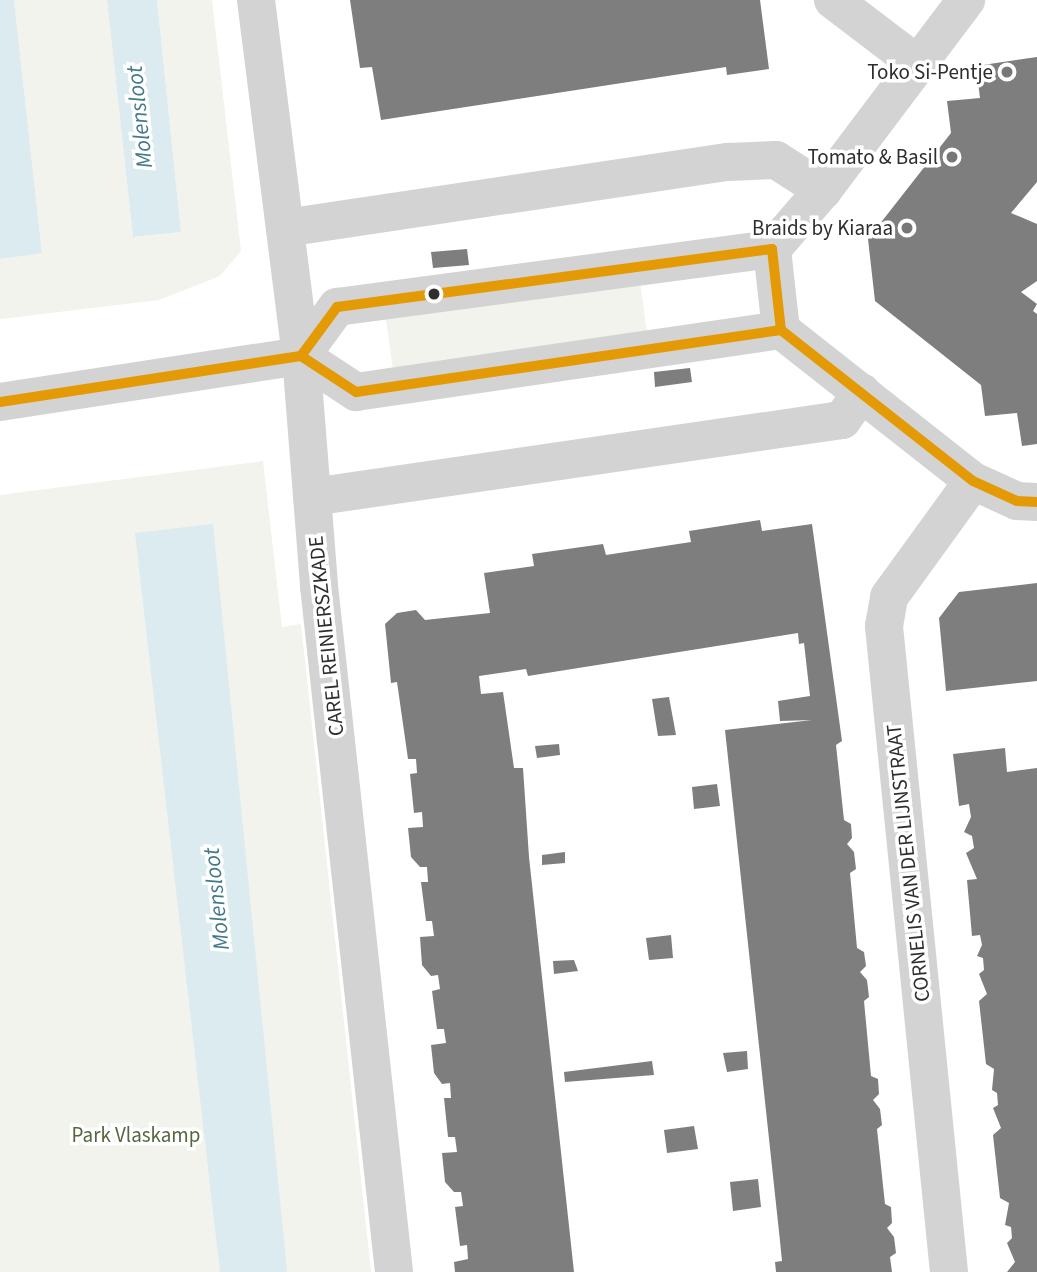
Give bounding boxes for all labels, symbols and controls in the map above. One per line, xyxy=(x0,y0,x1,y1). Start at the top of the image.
place label: Toko Si-Pentje xyxy=(867,59,993,85)
water label: Molensloot xyxy=(121,64,159,170)
marker: Toko Si-Pentje xyxy=(999,64,1015,80)
place label: Tomato & Basil xyxy=(807,144,938,170)
marker: Tomato & Basil xyxy=(944,149,960,165)
place label: Braids by Kiaraa xyxy=(752,215,893,241)
marker: Braids by Kiaraa xyxy=(899,220,915,236)
unlabelled marker xyxy=(427,287,441,301)
street label: CAREL REINIERSZKADE xyxy=(303,535,349,737)
street label: CORNELIS VAN DER LIJNSTRAAT xyxy=(881,723,935,1003)
water label: Molensloot xyxy=(198,846,236,952)
park label: Park Vlaskamp xyxy=(72,1122,200,1148)

